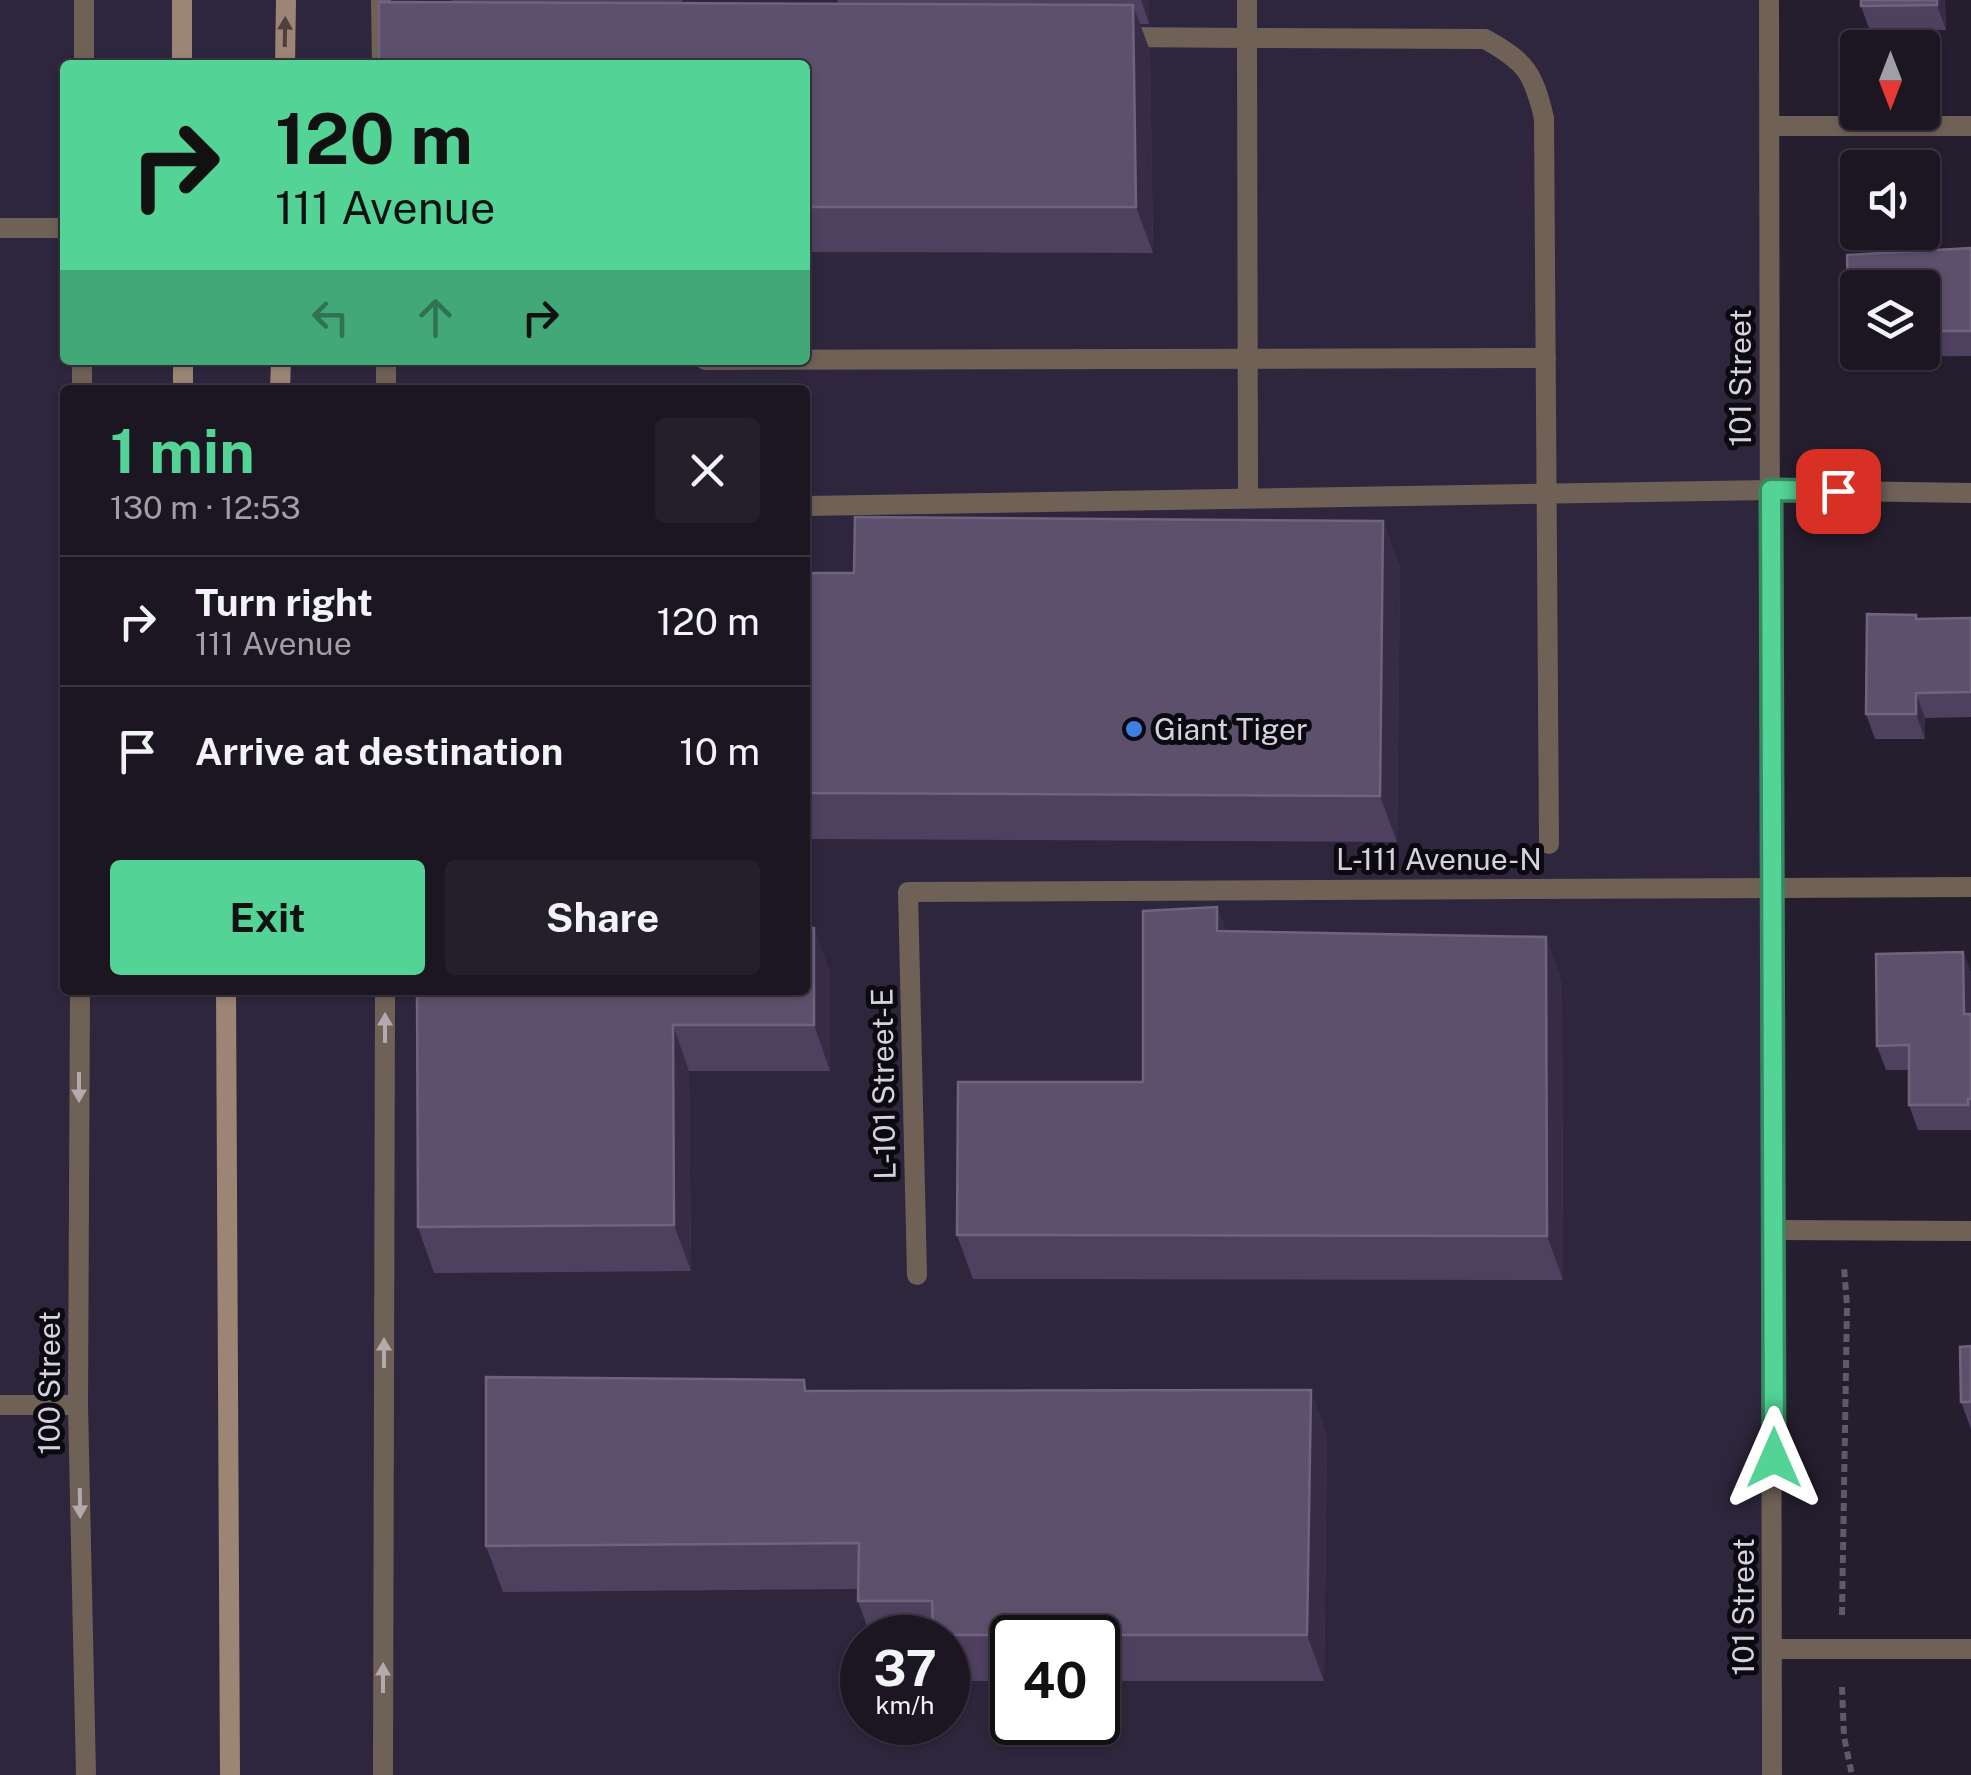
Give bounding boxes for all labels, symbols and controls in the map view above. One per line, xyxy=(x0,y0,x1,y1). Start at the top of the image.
one-way arrow xyxy=(277,16,293,48)
north arrow xyxy=(1840,30,1940,130)
map controls xyxy=(1840,30,1940,370)
text: 120 m xyxy=(275,97,473,180)
icon: right xyxy=(110,100,240,230)
button: sound xyxy=(1840,150,1940,250)
text: 111 Avenue xyxy=(275,181,495,234)
button: layers xyxy=(1840,270,1940,370)
icon: left xyxy=(303,290,358,345)
icon: ahead xyxy=(408,290,463,345)
icon: right xyxy=(513,290,568,345)
street label: 101 Street xyxy=(1722,309,1758,447)
text: 1 min xyxy=(110,416,255,487)
button: close xyxy=(655,418,760,523)
pin xyxy=(1796,449,1881,534)
icon: arrive xyxy=(1811,464,1866,519)
text: 130 m · 12:53 xyxy=(110,489,301,526)
text: Turn right xyxy=(195,580,373,625)
icon: right xyxy=(110,594,165,649)
text: 120 m xyxy=(657,599,760,644)
text: 111 Avenue xyxy=(195,625,352,662)
place label: Giant Tiger xyxy=(1154,711,1308,747)
marker: Giant Tiger xyxy=(1123,718,1145,740)
icon: arrive xyxy=(110,724,165,779)
text: Arrive at destination xyxy=(195,729,563,774)
text: 10 m xyxy=(679,729,760,774)
street label: L-111 Avenue-N xyxy=(1336,841,1542,877)
button: Exit xyxy=(110,860,425,975)
button: Share xyxy=(445,860,760,975)
street label: L-101 Street-E xyxy=(863,988,903,1180)
one-way arrow xyxy=(377,1011,393,1043)
one-way arrow xyxy=(71,1072,87,1104)
street label: 100 Street xyxy=(31,1311,67,1455)
one-way arrow xyxy=(376,1336,392,1368)
position arrow xyxy=(1722,1406,1826,1510)
one-way arrow xyxy=(72,1487,88,1519)
street label: 101 Street xyxy=(1725,1538,1761,1676)
speed limit sign: 40 xyxy=(990,1615,1120,1745)
text: 37 xyxy=(873,1638,937,1697)
one-way arrow xyxy=(375,1661,391,1693)
text: km/h xyxy=(876,1690,934,1720)

